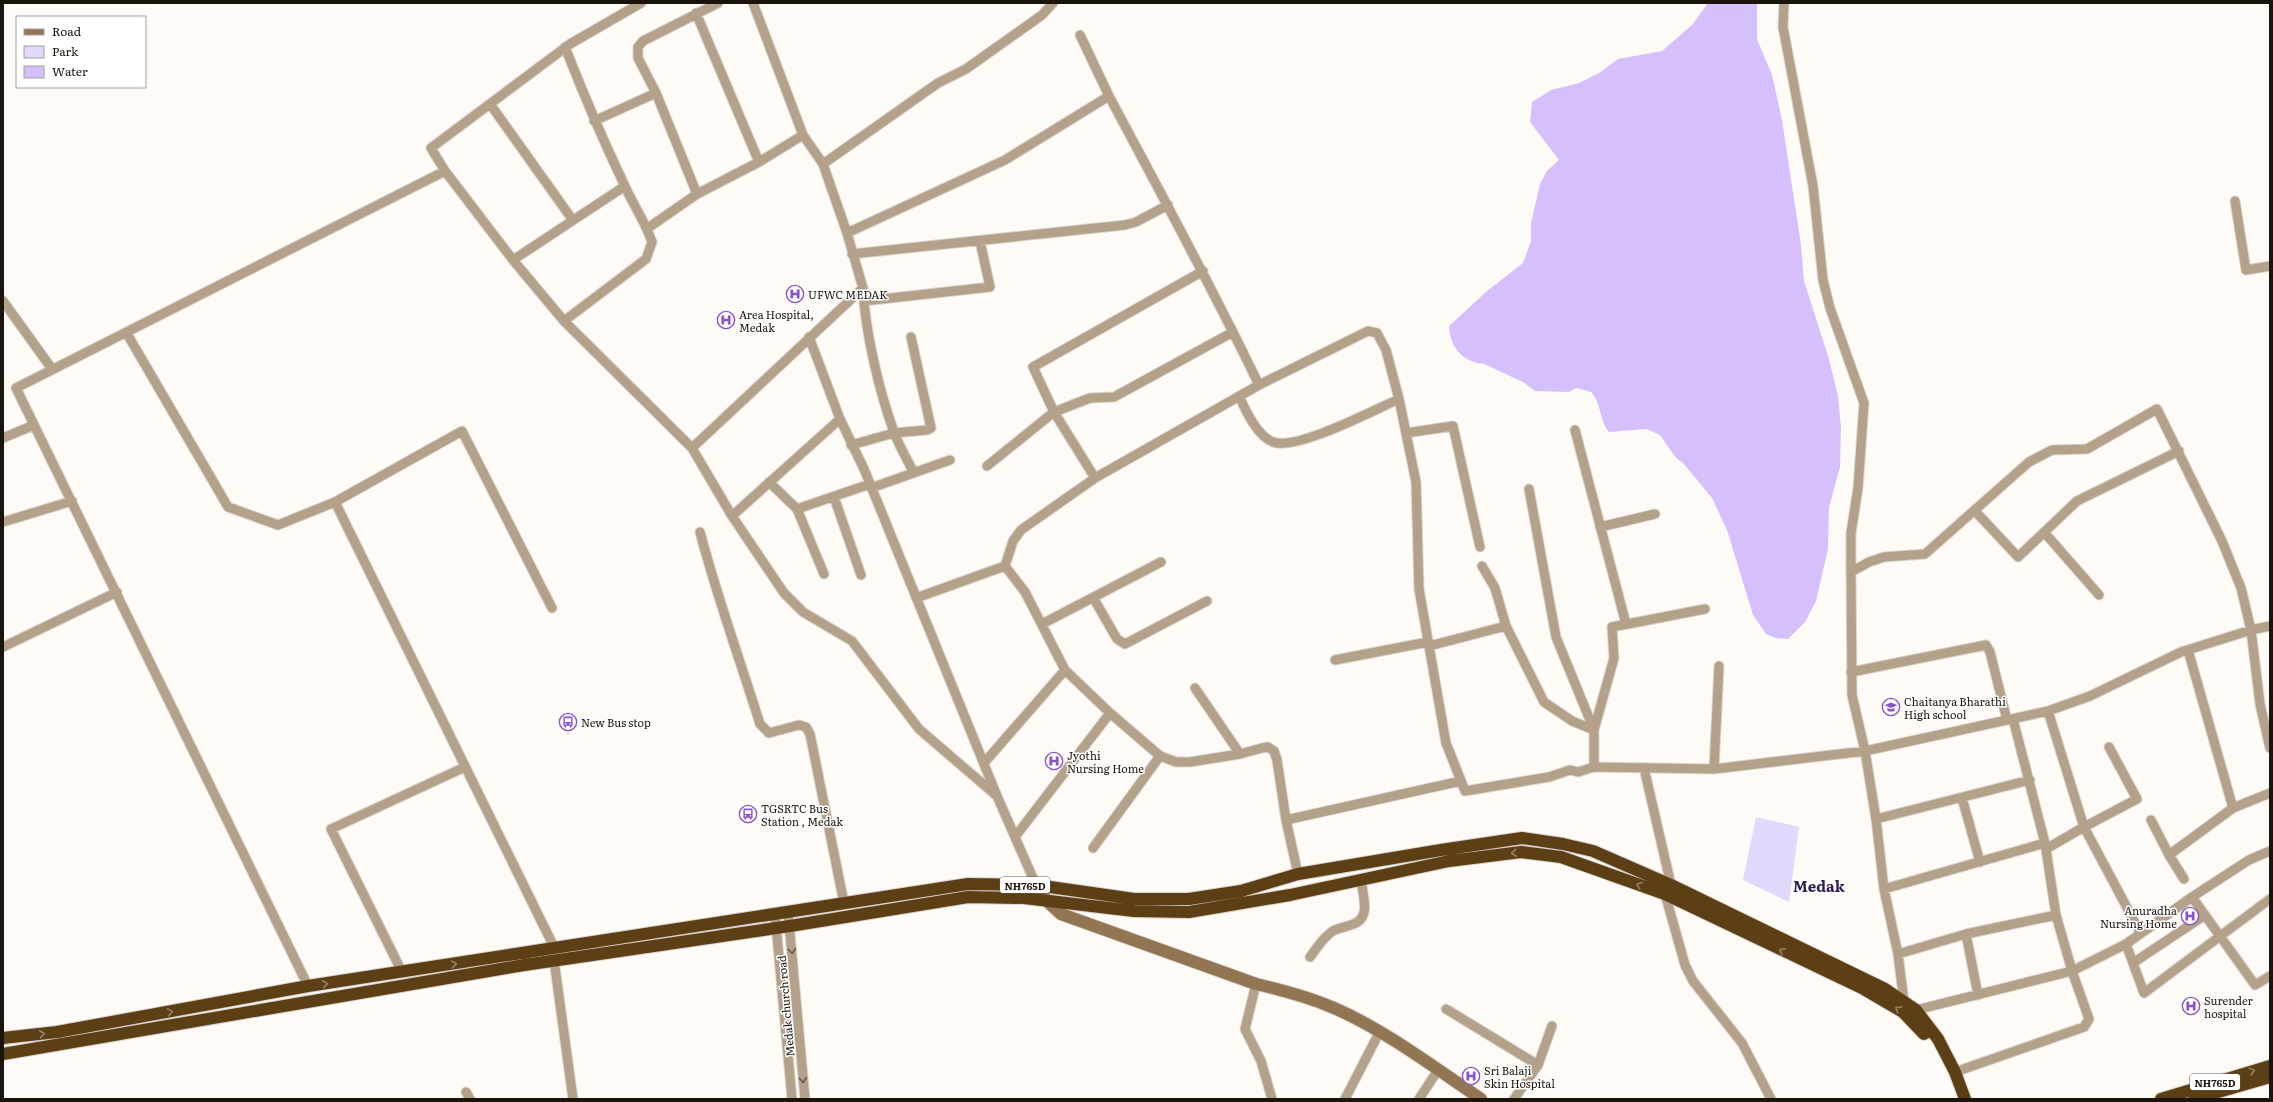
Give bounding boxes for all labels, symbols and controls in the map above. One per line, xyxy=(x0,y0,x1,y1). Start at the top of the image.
legend xyxy=(16,16,146,88)
text: Road xyxy=(52,22,82,40)
text: Park xyxy=(52,42,79,60)
text: Water xyxy=(52,62,88,80)
hospital icon: UFWC MEDAK xyxy=(785,284,805,304)
place label: UFWC MEDAK xyxy=(808,286,888,302)
place label: Area Hospital, Medak xyxy=(739,306,814,335)
hospital icon: Area Hospital, Medak xyxy=(716,310,736,330)
place label: Chaitanya Bharathi High school xyxy=(1904,693,2006,722)
school or university icon: Chaitanya Bharathi High school xyxy=(1881,697,1901,717)
bus stop icon: New Bus stop xyxy=(558,712,578,732)
place label: New Bus stop xyxy=(581,714,651,730)
place label: Jyothi Nursing Home xyxy=(1067,747,1144,776)
hospital icon: Jyothi Nursing Home xyxy=(1044,751,1064,771)
place label: TGSRTC Bus Station , Medak xyxy=(761,800,843,829)
bus stop icon: TGSRTC Bus Station , Medak xyxy=(738,804,758,824)
one-way arrow xyxy=(1511,848,1517,857)
district label: Medak xyxy=(1793,874,1846,897)
road number: NH765D xyxy=(1000,877,1050,893)
one-way arrow xyxy=(1635,881,1642,889)
place label: Anuradha Nursing Home xyxy=(2100,902,2177,931)
hospital icon: Anuradha Nursing Home xyxy=(2180,906,2200,926)
one-way arrow xyxy=(787,948,796,954)
one-way arrow xyxy=(1779,948,1787,956)
street label: Medak church road xyxy=(773,954,797,1057)
one-way arrow xyxy=(451,960,457,968)
one-way arrow xyxy=(322,980,328,989)
place label: Surender hospital xyxy=(2204,992,2254,1021)
hospital icon: Surender hospital xyxy=(2181,996,2201,1016)
one-way arrow xyxy=(1896,1007,1903,1014)
one-way arrow xyxy=(167,1008,173,1016)
one-way arrow xyxy=(39,1030,45,1039)
place label: Sri Balaji Skin Hospital xyxy=(1484,1062,1555,1091)
hospital icon: Sri Balaji Skin Hospital xyxy=(1461,1066,1481,1086)
one-way arrow xyxy=(2248,1068,2255,1076)
road number: NH765D xyxy=(2190,1074,2240,1090)
one-way arrow xyxy=(799,1077,808,1083)

